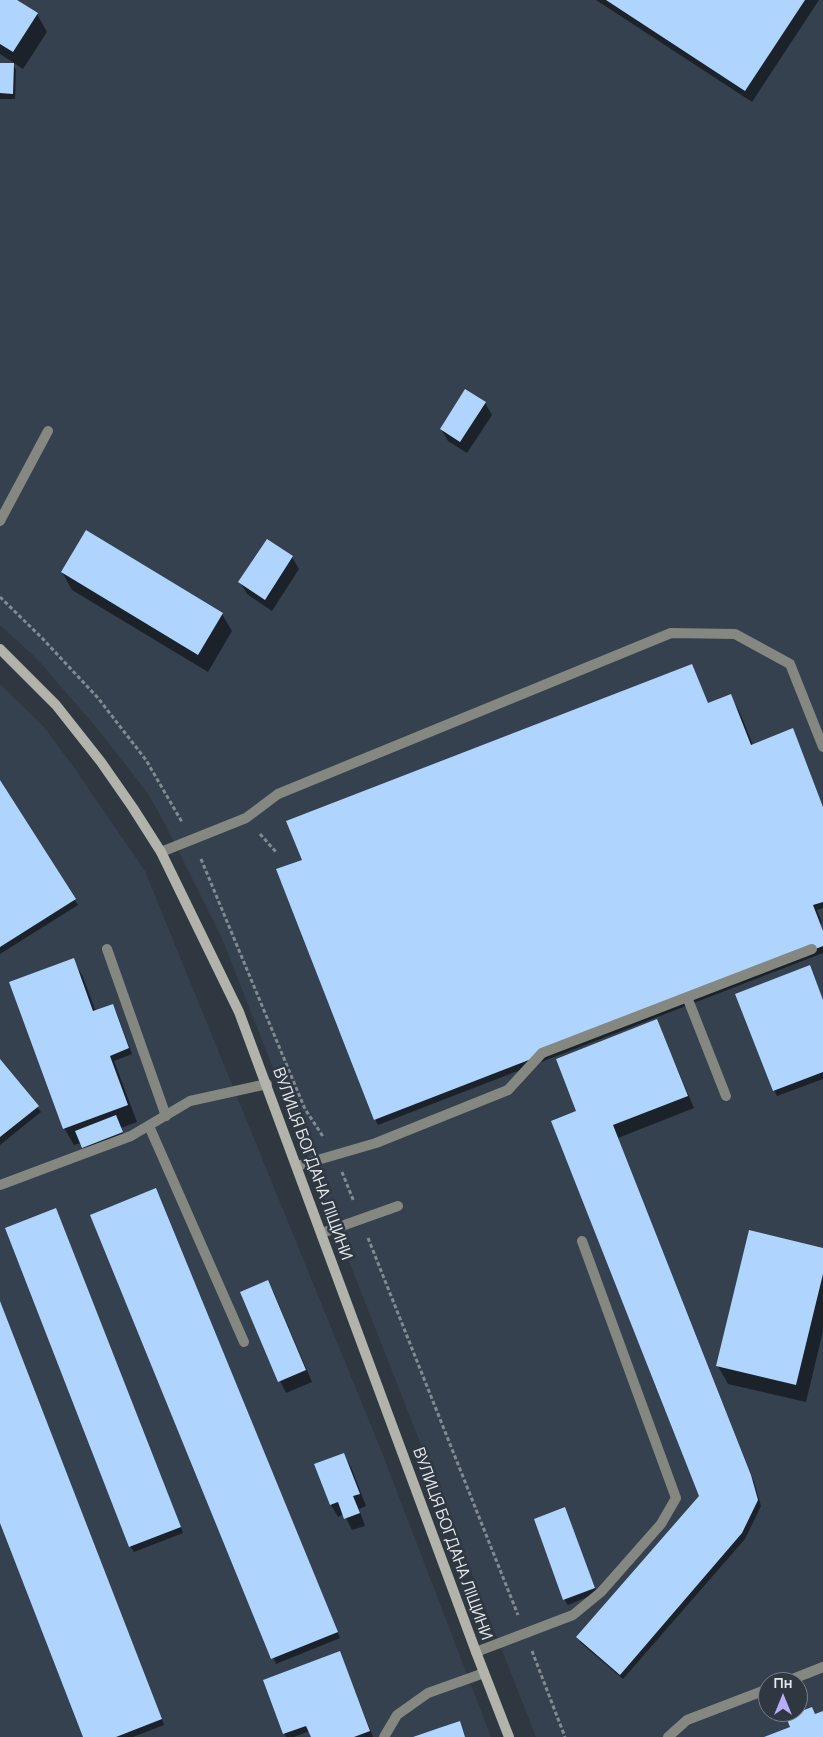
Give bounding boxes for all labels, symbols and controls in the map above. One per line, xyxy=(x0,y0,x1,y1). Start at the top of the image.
street label: ВУЛИЦЯ БОГДАНА ЛІЩИНИ xyxy=(268,1065,356,1263)
street label: ВУЛИЦЯ БОГДАНА ЛІЩИНИ xyxy=(408,1445,496,1643)
north arrow xyxy=(758,1672,808,1722)
text: Пн xyxy=(774,1673,792,1692)

